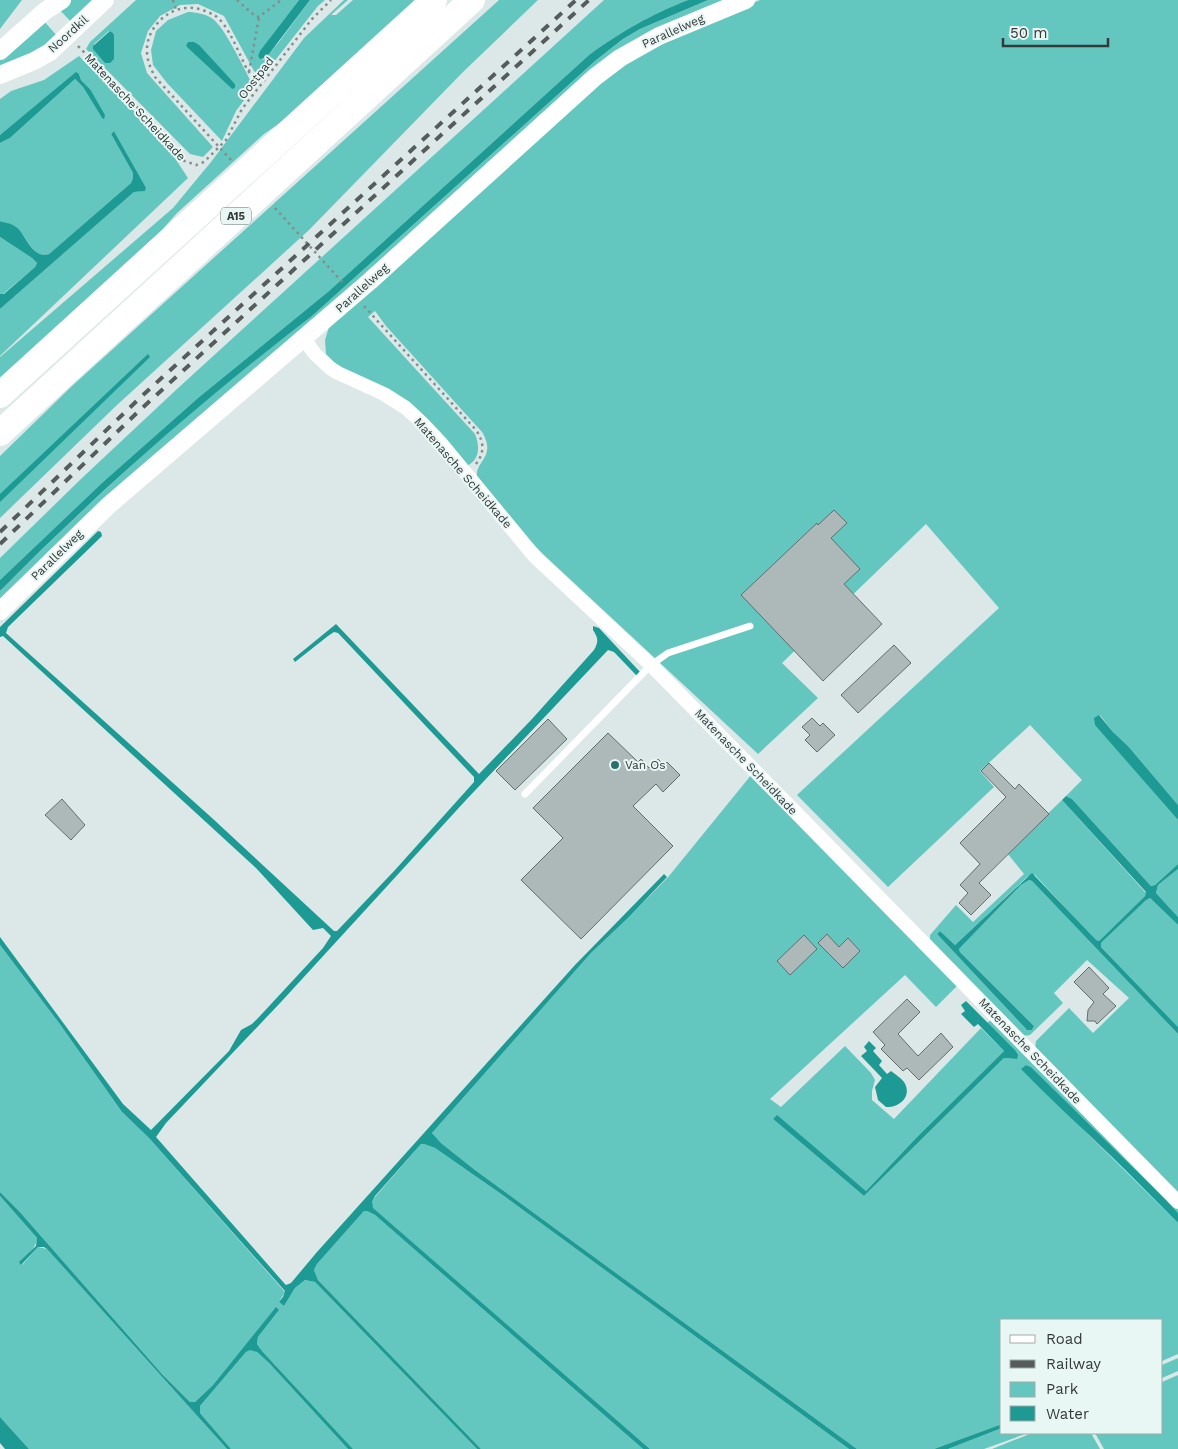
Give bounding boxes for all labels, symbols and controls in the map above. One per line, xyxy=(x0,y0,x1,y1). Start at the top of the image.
street label: Parallelweg xyxy=(640,11,707,51)
street label: Noordkil xyxy=(45,12,91,56)
scale bar xyxy=(1003,15,1108,47)
text: 50 m xyxy=(1010,24,1047,42)
street label: Matenasche Scheidkade xyxy=(82,50,189,164)
street label: Oostpad xyxy=(235,54,277,102)
road number: A15 xyxy=(221,208,251,225)
street label: Parallelweg xyxy=(333,260,392,315)
street label: Matenasche Scheidkade xyxy=(411,415,515,531)
street label: Parallelweg xyxy=(28,526,86,583)
street label: Matenasche Scheidkade xyxy=(692,706,800,818)
place label: Van Os xyxy=(625,758,666,772)
marker: Van Os xyxy=(609,759,621,771)
street label: Matenasche Scheidkade xyxy=(976,995,1084,1107)
legend xyxy=(1000,1319,1163,1434)
text: Road xyxy=(1046,1330,1083,1348)
text: Railway xyxy=(1046,1355,1101,1373)
text: Park xyxy=(1046,1380,1079,1398)
text: Water xyxy=(1046,1405,1089,1423)

